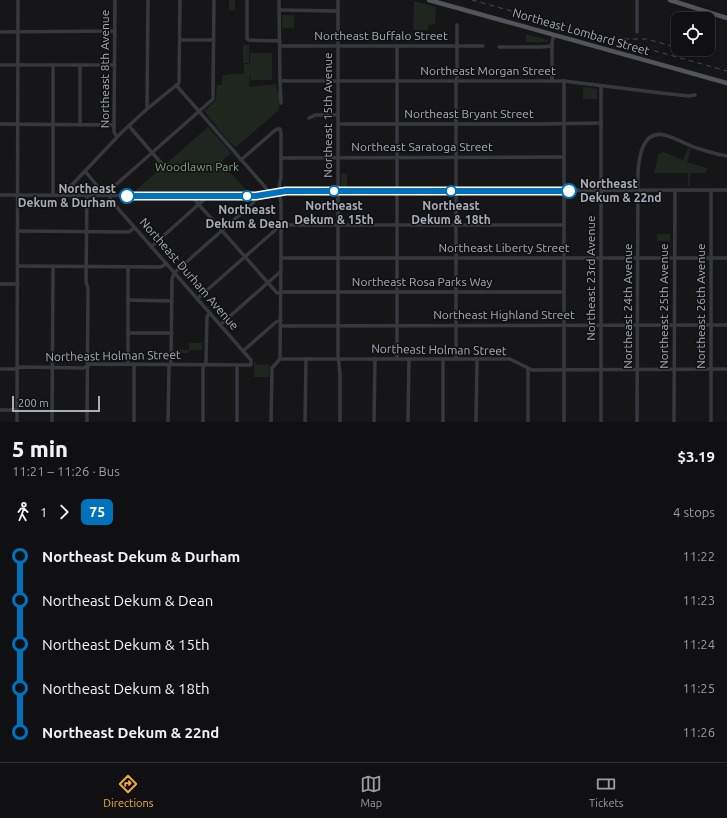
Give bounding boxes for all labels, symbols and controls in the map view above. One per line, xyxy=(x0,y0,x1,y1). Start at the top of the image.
street label: Northeast Lombard Street xyxy=(511,6,651,57)
street label: Northeast 8th Avenue xyxy=(98,10,111,128)
map controls xyxy=(671,12,715,56)
button: locate xyxy=(671,12,715,56)
street label: Northeast Buffalo Street xyxy=(314,29,448,42)
street label: Northeast 15th Avenue xyxy=(321,52,334,178)
street label: Northeast Morgan Street xyxy=(420,64,556,77)
street label: Northeast Bryant Street xyxy=(404,107,534,120)
street label: Northeast Saratoga Street xyxy=(351,140,493,153)
park label: Woodlawn Park xyxy=(155,160,239,173)
place label: Northeast Dekum & 22nd xyxy=(580,177,661,204)
place label: Northeast Dekum & Durham xyxy=(18,182,116,209)
marker: Northeast Dekum & 22nd xyxy=(561,183,577,199)
marker: Northeast Dekum & 15th xyxy=(328,185,340,197)
marker: Northeast Dekum & 18th xyxy=(445,185,457,197)
marker: Northeast Dekum & Durham xyxy=(119,188,135,204)
marker: Northeast Dekum & Dean xyxy=(241,190,253,202)
place label: Northeast Dekum & 15th xyxy=(294,199,374,226)
place label: Northeast Dekum & 18th xyxy=(411,199,491,226)
place label: Northeast Dekum & Dean xyxy=(206,203,288,230)
street label: Northeast Durham Avenue xyxy=(137,215,241,332)
street label: Northeast 23rd Avenue xyxy=(584,215,597,341)
street label: Northeast Liberty Street xyxy=(438,241,570,254)
street label: Northeast 24th Avenue xyxy=(621,243,634,369)
street label: Northeast 25th Avenue xyxy=(657,243,670,369)
street label: Northeast 26th Avenue xyxy=(694,243,707,369)
street label: Northeast Rosa Parks Way xyxy=(352,275,492,288)
street label: Northeast Highland Street xyxy=(433,308,575,321)
street label: Northeast Holman Street xyxy=(371,342,507,357)
street label: Northeast Holman Street xyxy=(45,348,181,363)
scale bar xyxy=(12,394,100,413)
text: 200 m xyxy=(18,397,49,409)
text: 5 min xyxy=(12,436,68,461)
text: $3.19 xyxy=(677,448,715,465)
text: 11:21 – 11:26 · Bus xyxy=(12,464,120,478)
icon: walk xyxy=(12,501,34,523)
icon: forward xyxy=(53,501,75,523)
text: 75 xyxy=(89,504,105,520)
text: 1 xyxy=(40,505,47,519)
text: 4 stops xyxy=(673,505,715,519)
text: Northeast Dekum & Durham xyxy=(42,548,240,565)
text: 11:22 xyxy=(682,549,715,563)
text: Northeast Dekum & Dean xyxy=(42,592,213,609)
text: 11:23 xyxy=(682,593,715,607)
text: Northeast Dekum & 15th xyxy=(42,636,209,653)
text: 11:24 xyxy=(682,637,715,651)
text: Northeast Dekum & 18th xyxy=(42,680,209,697)
text: 11:25 xyxy=(682,681,715,695)
text: Northeast Dekum & 22nd xyxy=(42,724,219,741)
text: 11:26 xyxy=(682,725,715,739)
tab: Directions xyxy=(103,773,154,809)
tab: Map xyxy=(360,773,382,809)
tab: Tickets xyxy=(589,773,624,809)

